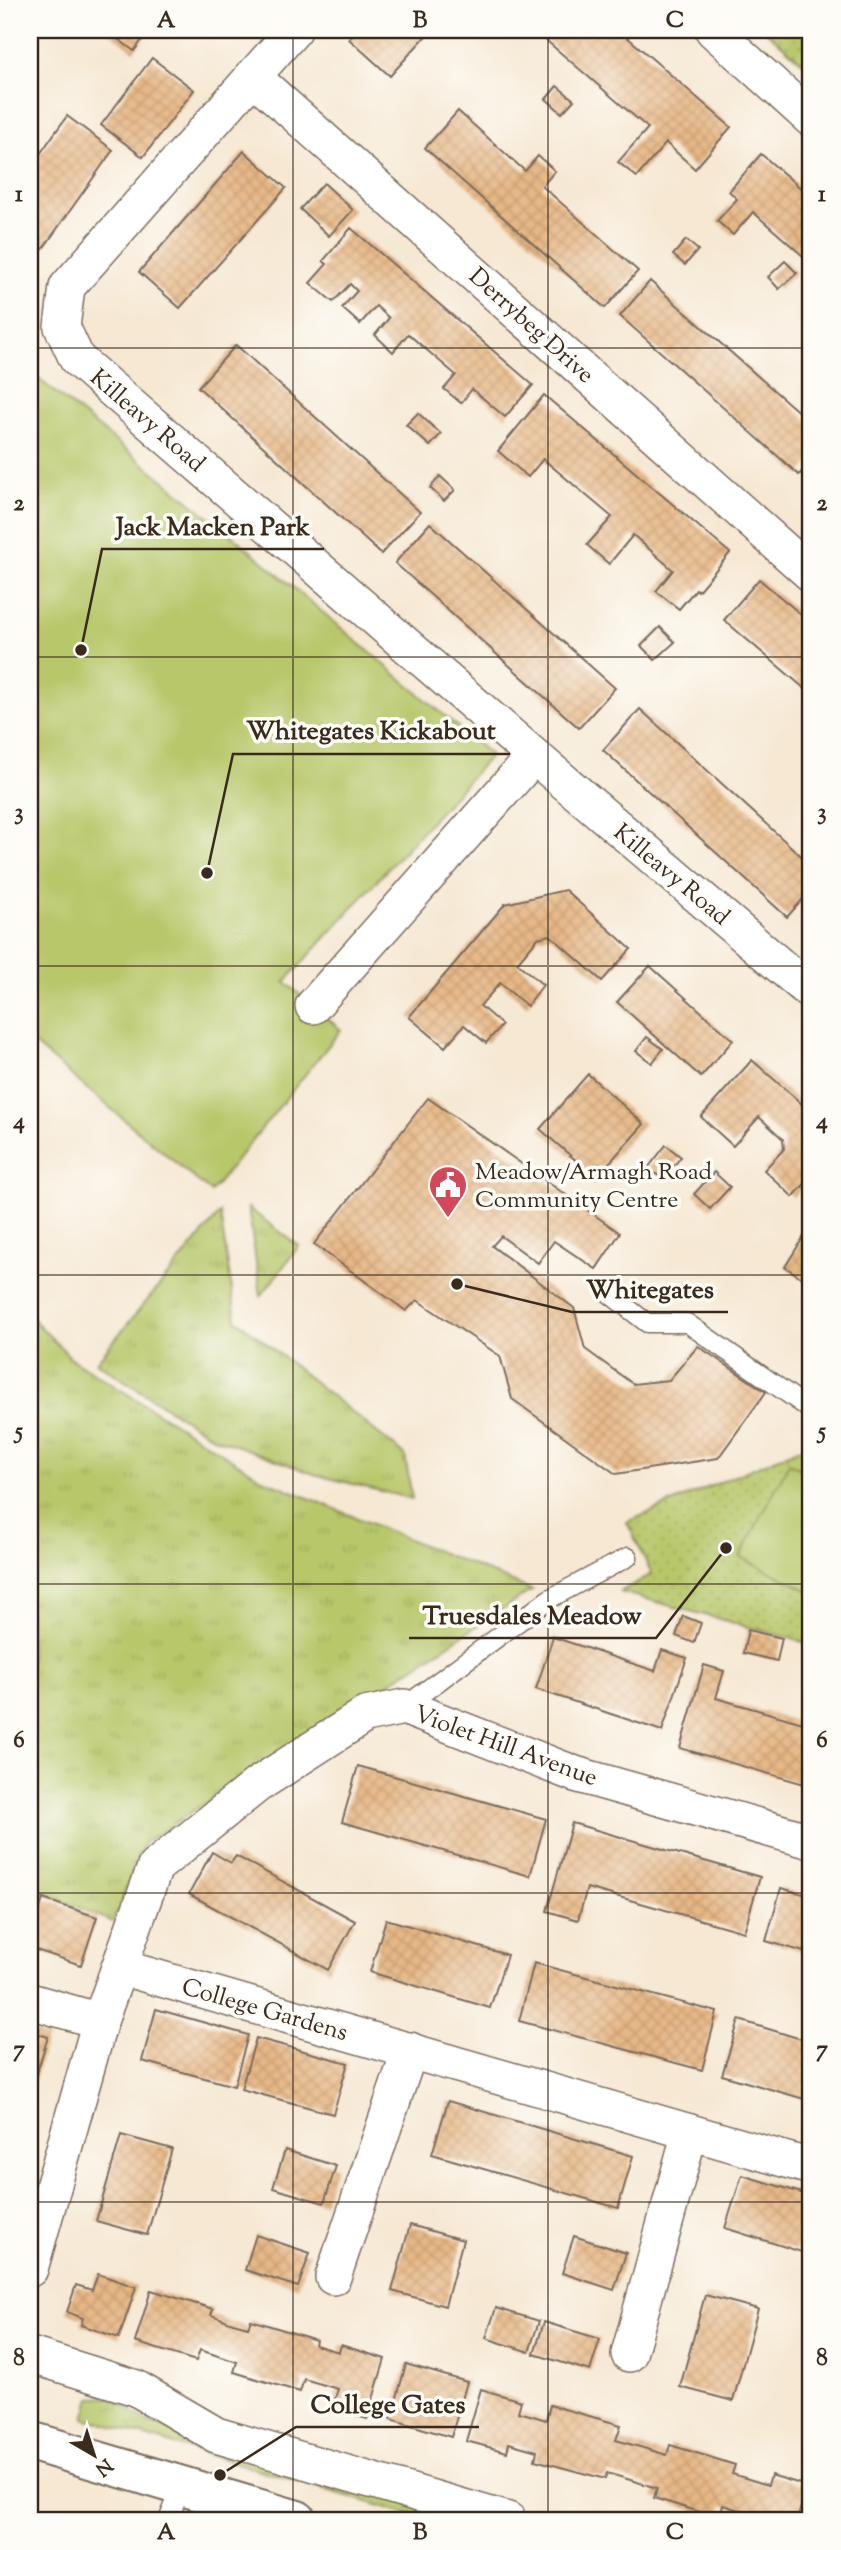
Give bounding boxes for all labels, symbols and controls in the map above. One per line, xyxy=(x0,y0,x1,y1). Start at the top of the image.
text: A xyxy=(157,5,176,38)
text: B xyxy=(413,5,428,38)
text: C xyxy=(666,5,684,38)
text: 1 xyxy=(15,179,23,212)
text: 1 xyxy=(818,179,826,212)
street label: Derrybeg Drive xyxy=(460,261,601,392)
street label: Killeavy Road xyxy=(82,362,212,481)
text: 2 xyxy=(14,488,25,521)
text: 2 xyxy=(817,488,828,521)
callout: Jack Macken Park xyxy=(102,502,324,549)
text: Jack Macken Park xyxy=(114,510,311,547)
callout: Whitegates Kickabout xyxy=(233,707,510,754)
text: Whitegates Kickabout xyxy=(246,714,496,751)
text: 3 xyxy=(14,797,24,830)
text: 3 xyxy=(817,797,827,830)
street label: Killeavy Road xyxy=(605,817,737,935)
text: 4 xyxy=(12,1106,25,1139)
text: 4 xyxy=(815,1106,828,1139)
place label: Meadow/Armagh Road Community Centre xyxy=(475,1156,712,1218)
public building icon: Meadow/Armagh Road Community Centre xyxy=(427,1164,469,1219)
callout: Whitegates xyxy=(572,1265,728,1312)
text: Whitegates xyxy=(586,1273,714,1310)
text: 5 xyxy=(13,1416,23,1449)
text: 5 xyxy=(816,1416,826,1449)
callout: Truesdales Meadow xyxy=(409,1591,656,1638)
text: Truesdales Meadow xyxy=(422,1599,642,1636)
street label: Violet Hill Avenue xyxy=(409,1698,602,1796)
text: 6 xyxy=(13,1725,25,1758)
text: 6 xyxy=(816,1725,828,1758)
street label: College Gardens xyxy=(177,1971,352,2051)
text: 7 xyxy=(13,2034,25,2067)
text: 7 xyxy=(816,2034,828,2067)
text: 8 xyxy=(13,2343,25,2376)
text: 8 xyxy=(816,2343,828,2376)
callout: College Gates xyxy=(296,2380,479,2427)
text: College Gates xyxy=(310,2388,466,2425)
north arrow xyxy=(60,2420,130,2490)
text: N xyxy=(89,2451,118,2482)
text: A xyxy=(157,2517,176,2550)
text: B xyxy=(413,2517,428,2550)
text: C xyxy=(666,2517,684,2550)

